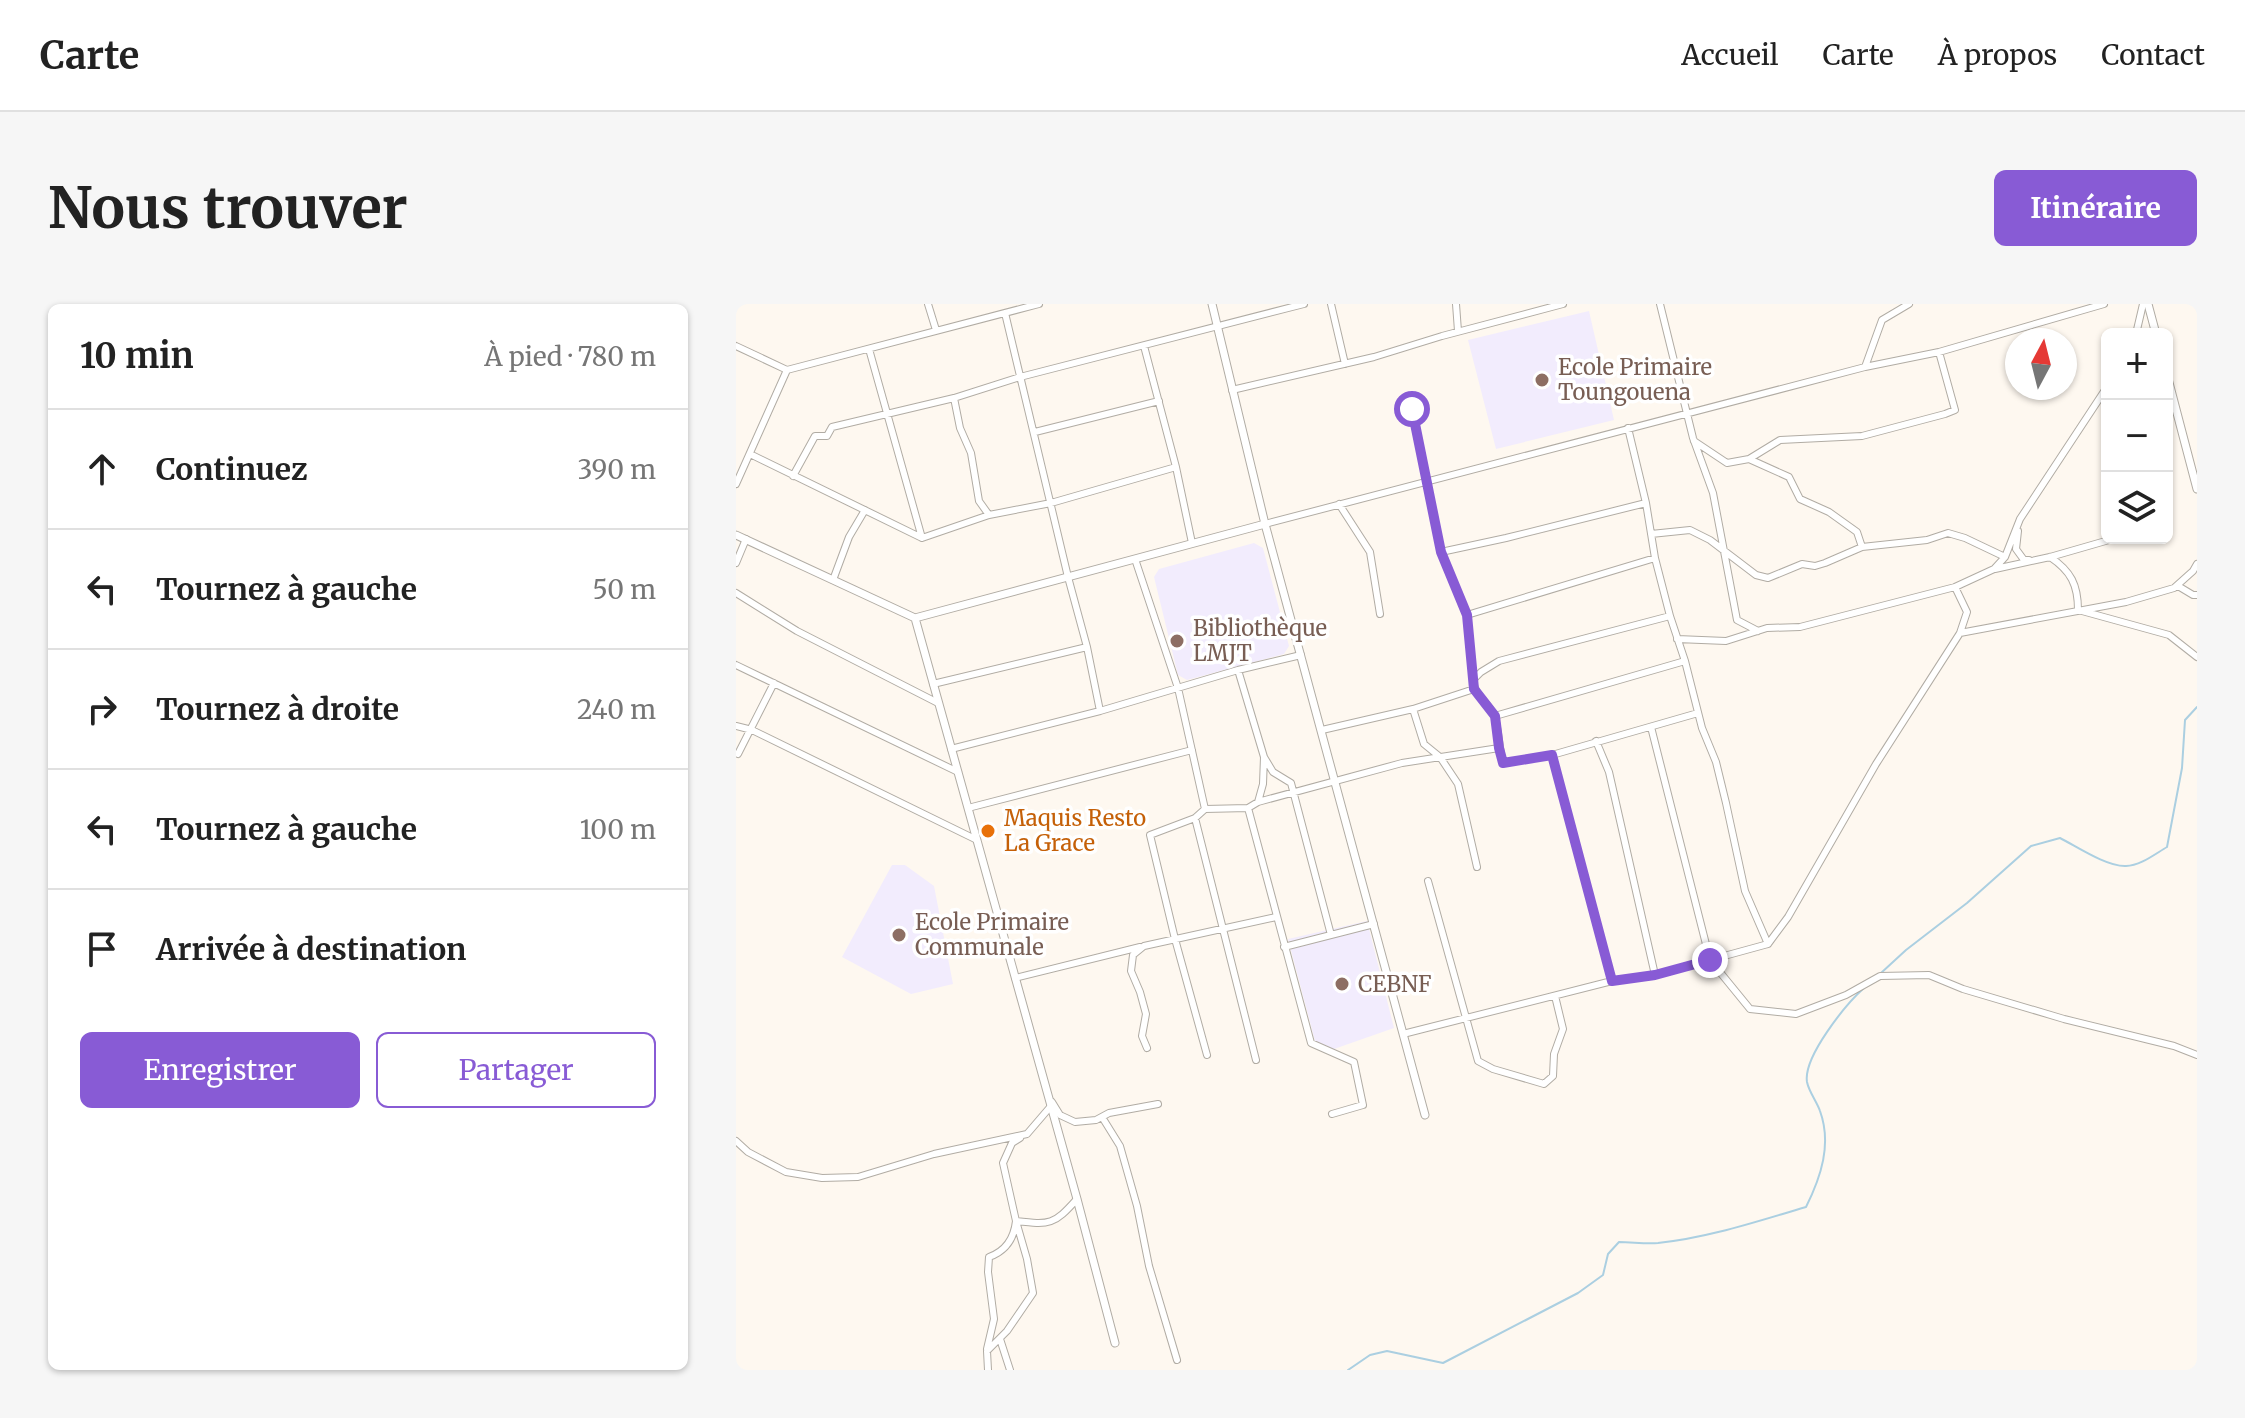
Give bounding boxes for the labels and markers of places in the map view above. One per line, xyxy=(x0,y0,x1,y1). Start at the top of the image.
place label: Ecole Primaire Toungouena xyxy=(1558,353,1712,406)
marker: Ecole Primaire Toungouena xyxy=(1533,371,1551,389)
place label: Bibliothèque LMJT xyxy=(1193,614,1327,667)
marker: Bibliothèque LMJT xyxy=(1168,632,1186,650)
place label: Maquis Resto La Grace xyxy=(1004,804,1146,857)
marker: Maquis Resto La Grace xyxy=(979,822,997,840)
place label: Ecole Primaire Communale xyxy=(915,908,1069,961)
marker: Ecole Primaire Communale xyxy=(890,926,908,944)
place label: CEBNF xyxy=(1358,970,1432,998)
marker: CEBNF xyxy=(1333,975,1351,993)

